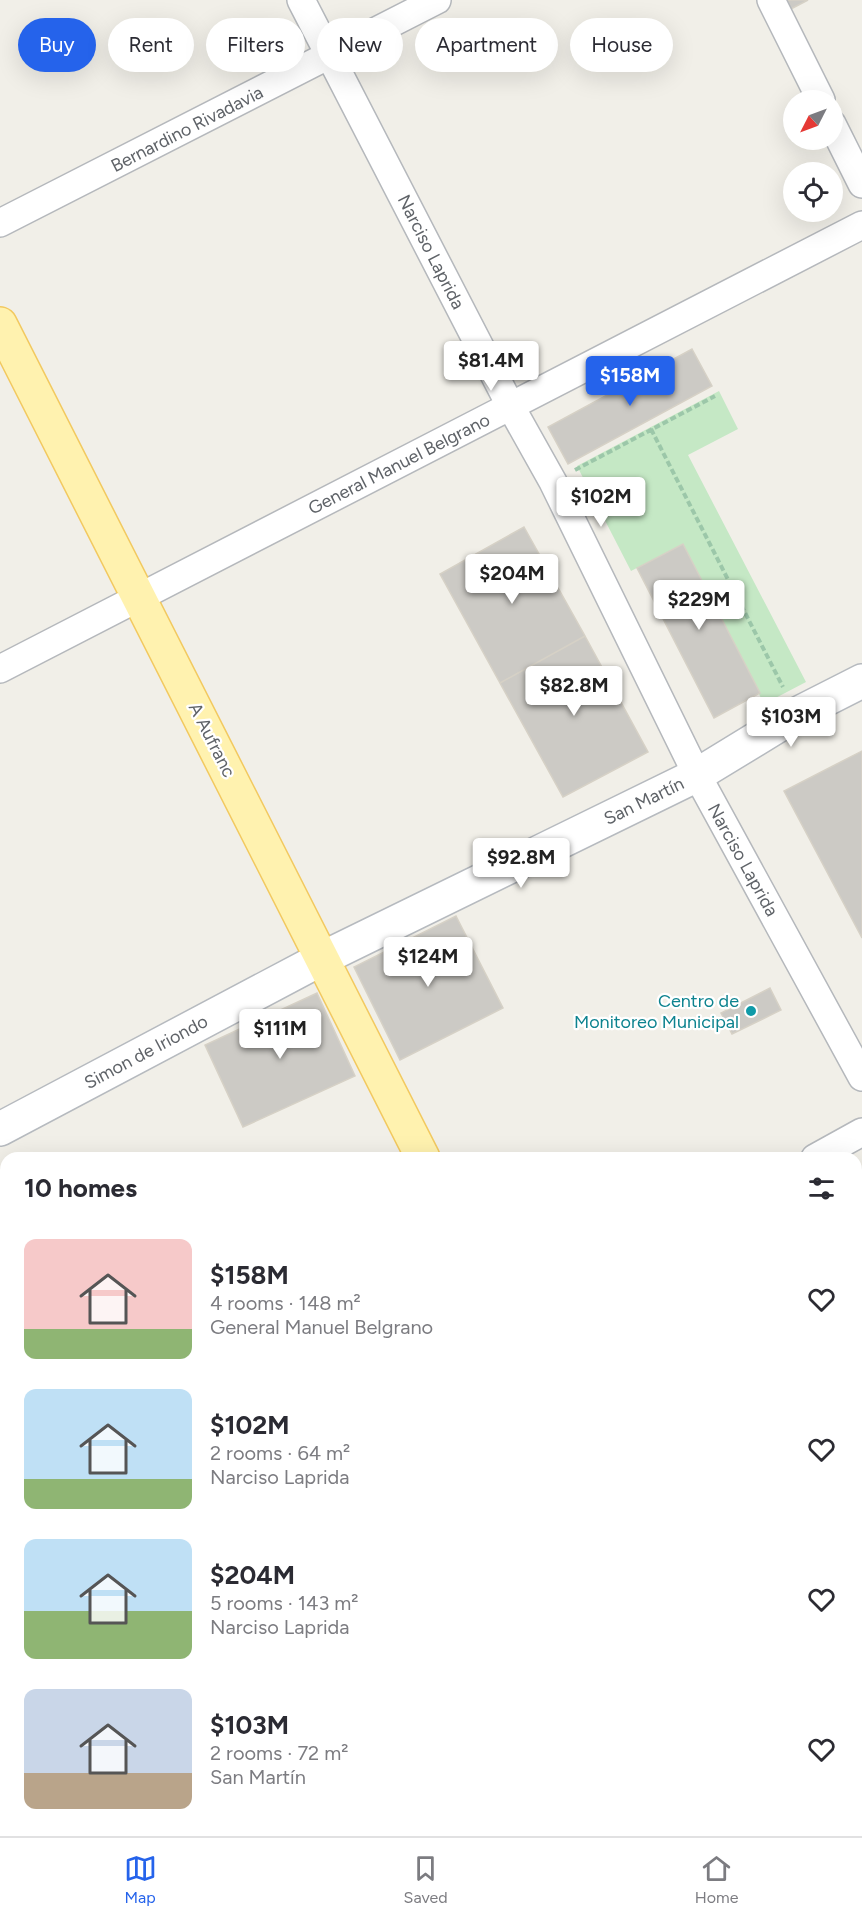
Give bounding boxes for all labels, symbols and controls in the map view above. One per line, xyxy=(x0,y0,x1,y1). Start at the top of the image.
chip: Buy xyxy=(18,18,96,72)
chip: Rent xyxy=(108,18,194,72)
chip: Filters xyxy=(206,18,305,72)
chip: New xyxy=(317,18,403,72)
chip: Apartment xyxy=(415,18,558,72)
chip: House xyxy=(570,18,673,72)
street label: Bernardino Rivadavia xyxy=(107,81,267,177)
north arrow xyxy=(783,90,843,150)
map controls xyxy=(783,90,843,222)
button: locate xyxy=(783,162,843,222)
street label: Narciso Laprida xyxy=(393,191,469,313)
pin: $81.4M xyxy=(442,341,540,392)
text: $81.4M xyxy=(458,348,524,372)
pin: $158M xyxy=(588,356,672,407)
text: $158M xyxy=(600,363,660,387)
street label: General Manuel Belgrano xyxy=(305,409,493,519)
pin: $102M xyxy=(559,477,643,528)
text: $102M xyxy=(570,484,632,508)
pin: $204M xyxy=(470,554,554,605)
text: $204M xyxy=(479,561,545,585)
pin: $229M xyxy=(657,580,741,631)
text: $229M xyxy=(668,587,730,611)
pin: $82.8M xyxy=(525,666,623,717)
text: $82.8M xyxy=(539,673,609,697)
pin: $103M xyxy=(749,697,833,748)
street label: A Aufranc xyxy=(184,699,240,781)
text: $103M xyxy=(761,704,821,728)
street label: San Martín xyxy=(600,772,688,830)
street label: Narciso Laprida xyxy=(703,800,783,920)
pin: $92.8M xyxy=(472,838,570,889)
text: $92.8M xyxy=(487,845,555,869)
pin: $124M xyxy=(386,937,470,988)
text: $124M xyxy=(398,944,458,968)
place label: Centro de Monitoreo Municipal xyxy=(574,990,739,1033)
marker: Centro de Monitoreo Municipal xyxy=(744,1004,758,1018)
pin: $111M xyxy=(238,1009,322,1060)
street label: Simon de Iriondo xyxy=(80,1010,212,1094)
text: $111M xyxy=(253,1016,307,1040)
text: 10 homes xyxy=(24,1172,137,1204)
icon: filters xyxy=(805,1172,838,1205)
text: $158M xyxy=(210,1259,289,1291)
icon: home xyxy=(72,1263,144,1335)
icon: heart xyxy=(805,1283,838,1316)
text: 4 rooms · 148 m² xyxy=(210,1291,361,1315)
text: General Manuel Belgrano xyxy=(210,1315,433,1339)
text: $102M xyxy=(210,1409,290,1441)
icon: home xyxy=(72,1413,144,1485)
icon: heart xyxy=(805,1433,838,1466)
text: 2 rooms · 64 m² xyxy=(210,1441,350,1465)
text: Narciso Laprida xyxy=(210,1465,350,1489)
text: $204M xyxy=(210,1559,295,1591)
icon: home xyxy=(72,1563,144,1635)
icon: heart xyxy=(805,1583,838,1616)
text: 5 rooms · 143 m² xyxy=(210,1591,358,1615)
text: Narciso Laprida xyxy=(210,1615,350,1639)
text: $103M xyxy=(210,1709,289,1741)
icon: home xyxy=(72,1713,144,1785)
icon: heart xyxy=(805,1733,838,1766)
text: 2 rooms · 72 m² xyxy=(210,1741,348,1765)
text: San Martín xyxy=(210,1765,306,1789)
tab: Map xyxy=(124,1852,157,1907)
tab: Saved xyxy=(404,1852,448,1907)
tab: Home xyxy=(695,1852,738,1907)

